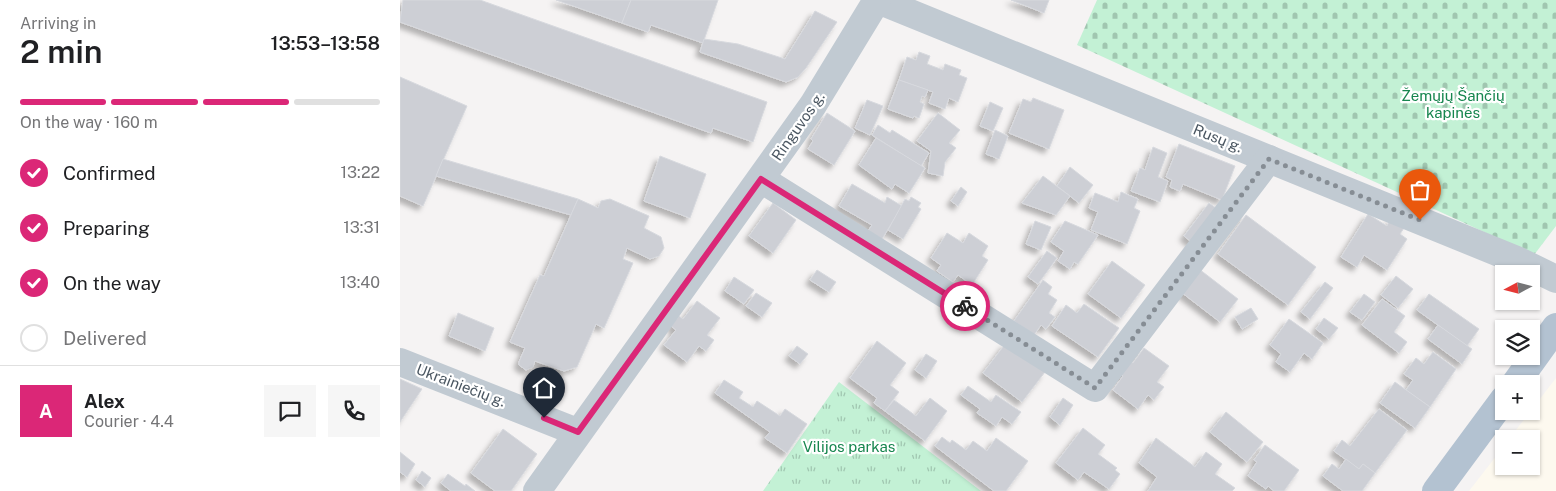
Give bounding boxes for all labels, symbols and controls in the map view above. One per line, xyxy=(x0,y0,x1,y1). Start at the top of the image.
text: Arriving in xyxy=(20,14,96,33)
text: 13:53–13:58 xyxy=(270,32,380,54)
text: 2 min xyxy=(20,33,103,70)
park label: Žemųjų Šančių kapinės xyxy=(1401,87,1505,121)
street label: Ringuvos g. xyxy=(768,88,828,164)
text: On the way · 160 m xyxy=(20,113,158,132)
street label: Rusų g. xyxy=(1191,120,1245,156)
icon: check xyxy=(20,159,48,187)
text: Confirmed xyxy=(63,162,156,184)
text: 13:22 xyxy=(340,163,380,182)
pin xyxy=(1399,169,1441,220)
icon: bag xyxy=(1406,176,1434,204)
icon: check xyxy=(20,214,48,242)
text: Preparing xyxy=(63,217,150,239)
text: 13:31 xyxy=(343,218,380,237)
north arrow xyxy=(1495,265,1540,310)
map controls xyxy=(1495,265,1540,475)
icon: check xyxy=(20,269,48,297)
text: On the way xyxy=(63,272,161,294)
text: 13:40 xyxy=(340,273,380,292)
courier xyxy=(940,281,990,331)
icon: bike xyxy=(951,292,979,320)
button: layers xyxy=(1495,320,1540,365)
text: Delivered xyxy=(63,327,147,349)
street label: Ukrainiečių g. xyxy=(414,360,508,410)
pin xyxy=(523,367,565,418)
icon: home xyxy=(530,374,558,402)
button: + xyxy=(1495,375,1540,420)
button: chat xyxy=(264,385,316,437)
button: phone xyxy=(328,385,380,437)
text: Alex xyxy=(84,390,125,412)
text: A xyxy=(39,400,53,422)
text: Courier · 4.4 xyxy=(84,412,174,431)
button: − xyxy=(1495,430,1540,475)
park label: Vilijos parkas xyxy=(803,438,895,455)

